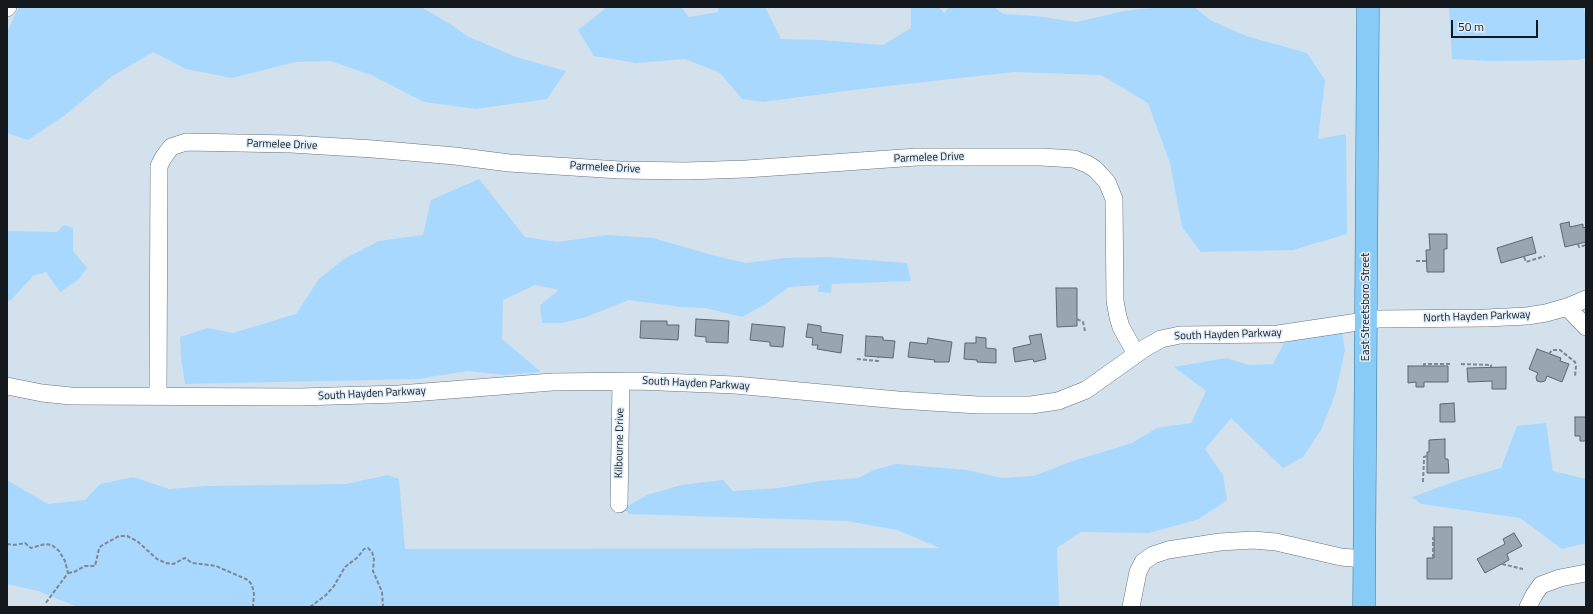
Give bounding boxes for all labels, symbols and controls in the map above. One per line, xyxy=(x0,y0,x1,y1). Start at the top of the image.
scale bar xyxy=(1453,12,1540,38)
text: 50 m xyxy=(1458,17,1484,36)
street label: Parmelee Drive xyxy=(246,137,318,153)
street label: Parmelee Drive xyxy=(893,150,965,166)
street label: Parmelee Drive xyxy=(569,160,641,176)
street label: East Streetsboro Street xyxy=(1359,253,1373,361)
street label: North Hayden Parkway xyxy=(1423,309,1531,325)
street label: South Hayden Parkway xyxy=(1174,327,1282,343)
street label: South Hayden Parkway xyxy=(642,375,750,393)
street label: South Hayden Parkway xyxy=(318,385,426,403)
street label: Kilbourne Drive xyxy=(613,408,627,478)

